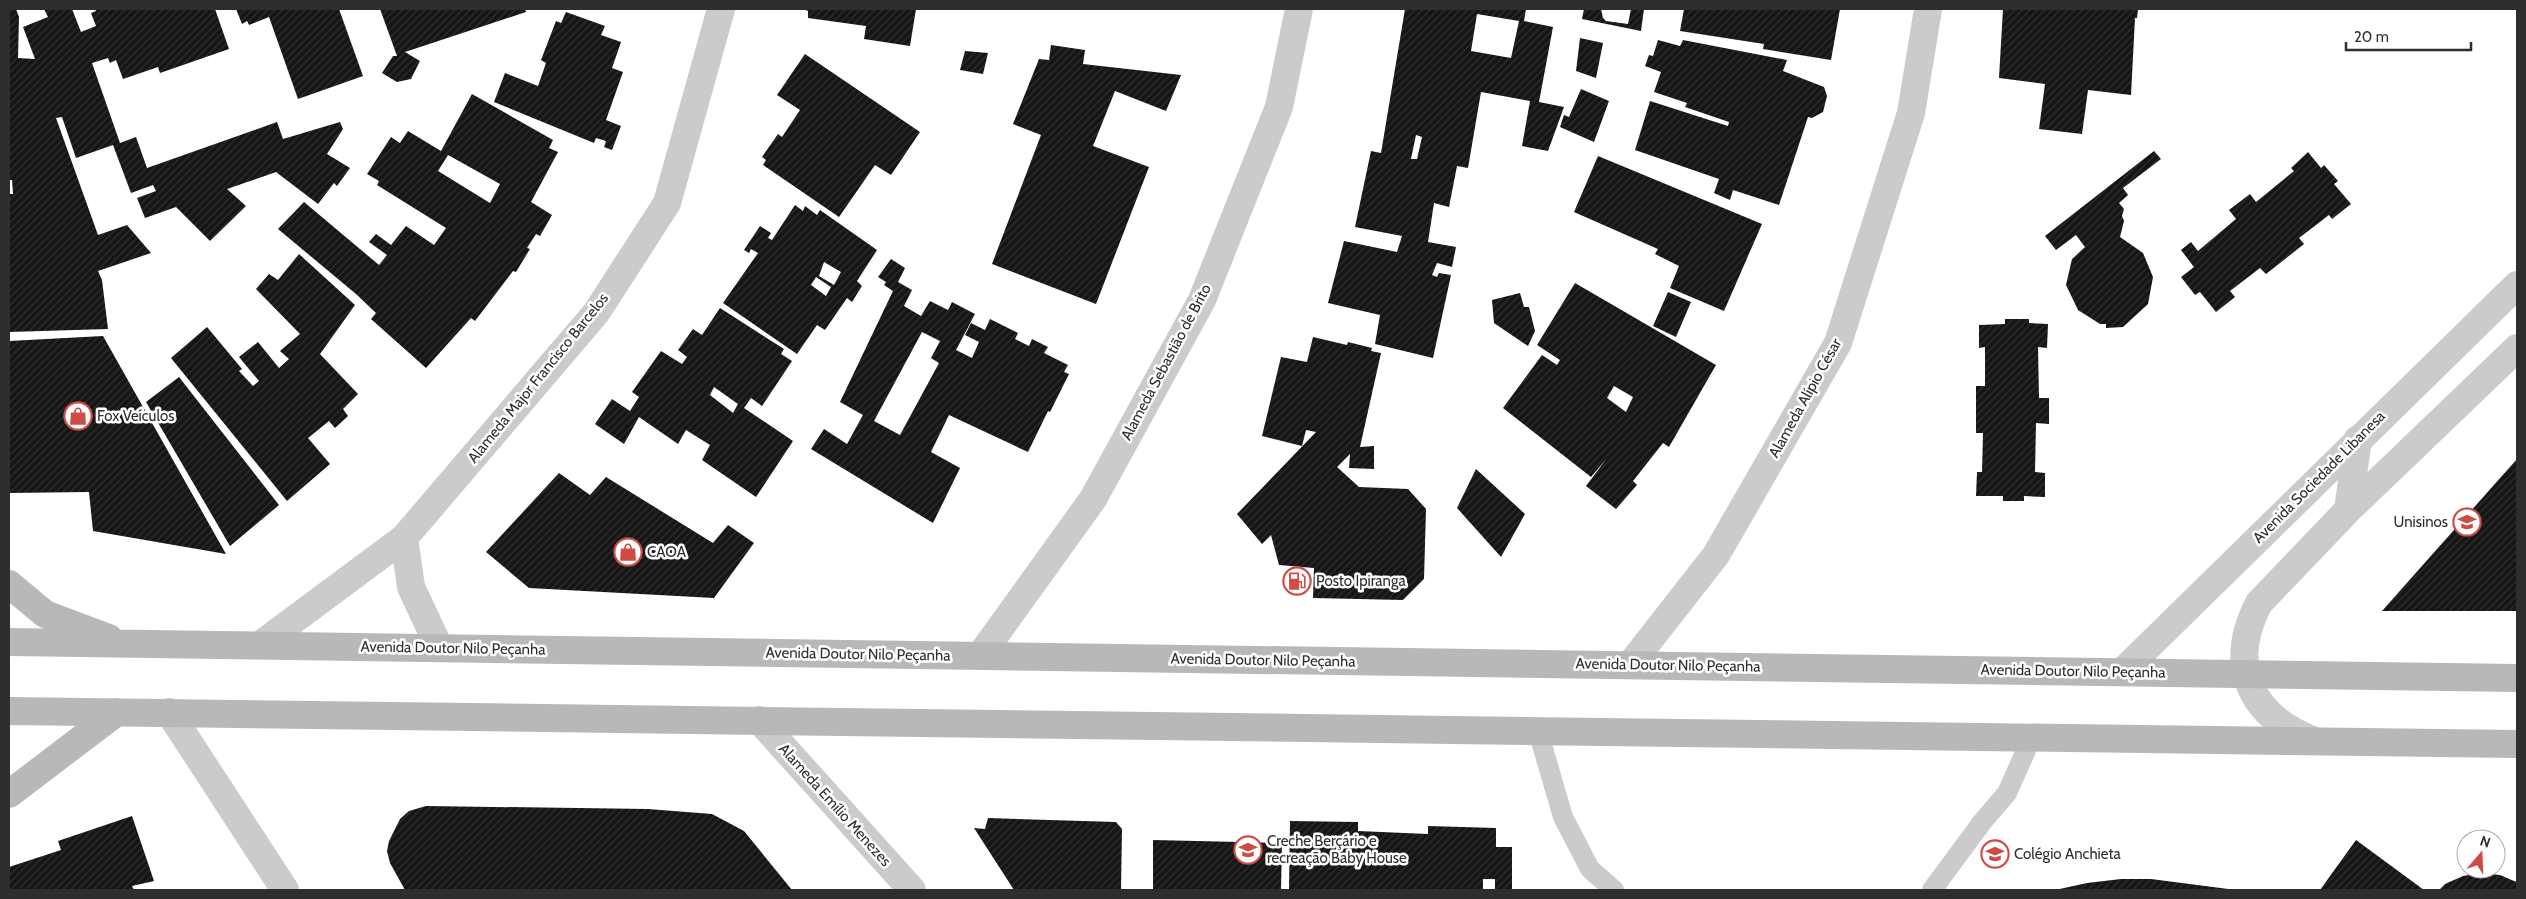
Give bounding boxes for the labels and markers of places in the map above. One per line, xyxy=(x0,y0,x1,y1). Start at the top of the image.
shop icon: Fox Veículos xyxy=(63,401,93,431)
place label: Fox Veículos xyxy=(97,407,174,425)
school or university icon: Unisinos xyxy=(2452,507,2482,537)
place label: Unisinos xyxy=(2394,513,2448,531)
shop icon: CAOA xyxy=(613,537,643,567)
place label: CAOA xyxy=(647,543,687,561)
fuel station icon: Posto Ipiranga xyxy=(1282,566,1312,596)
place label: Posto Ipiranga xyxy=(1316,572,1406,590)
place label: Creche Berçário e recreação Baby House xyxy=(1267,832,1407,867)
school or university icon: Creche Berçário e recreação Baby House xyxy=(1233,835,1263,865)
school or university icon: Colégio Anchieta xyxy=(1980,839,2010,869)
place label: Colégio Anchieta xyxy=(2014,845,2121,863)

